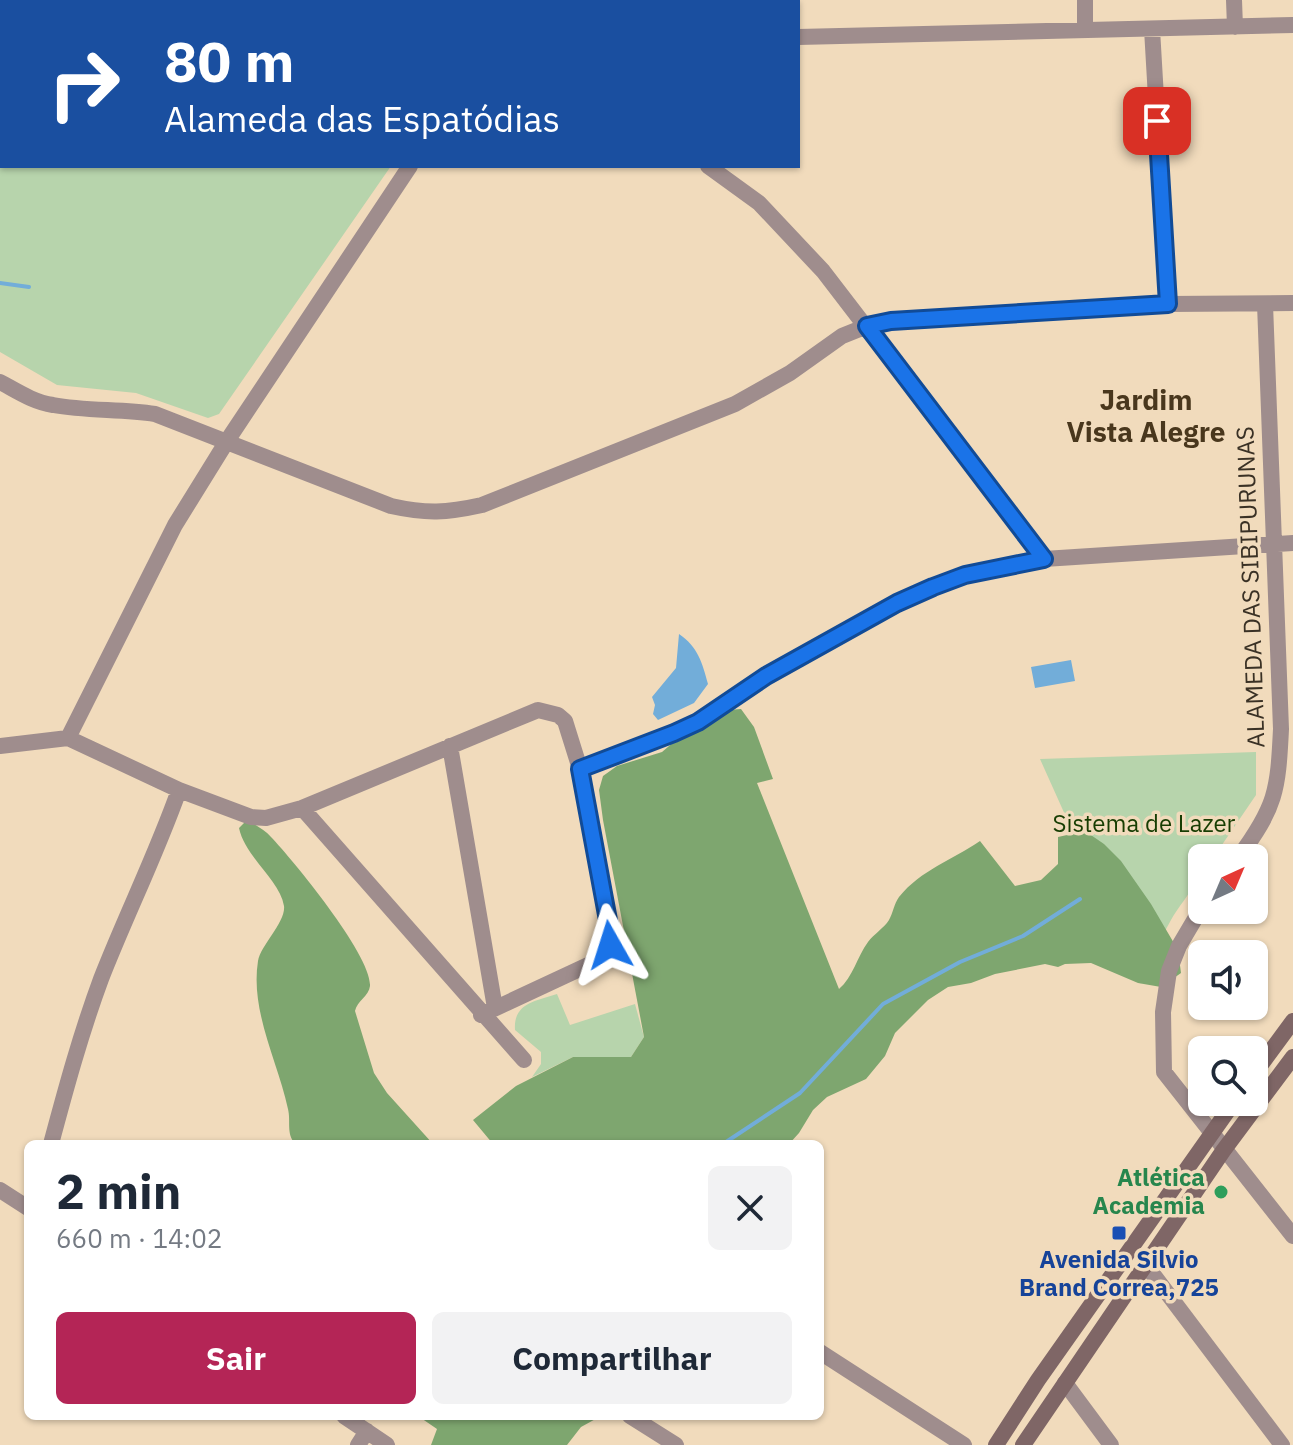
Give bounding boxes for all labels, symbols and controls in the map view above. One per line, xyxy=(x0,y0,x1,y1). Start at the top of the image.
text: 80 m xyxy=(164,25,294,97)
icon: right xyxy=(32,32,136,136)
pin xyxy=(1123,87,1191,155)
text: Alameda das Espatódias xyxy=(164,95,560,142)
icon: arrive xyxy=(1135,99,1179,143)
district label: Jardim Vista Alegre xyxy=(1066,381,1226,450)
street label: ALAMEDA DAS SIBIPURUNAS xyxy=(1228,426,1272,748)
park label: Sistema de Lazer xyxy=(1053,807,1236,839)
north arrow xyxy=(1188,844,1268,924)
map controls xyxy=(1188,844,1268,1116)
position arrow xyxy=(568,903,652,987)
button: sound xyxy=(1188,940,1268,1020)
button: search xyxy=(1188,1036,1268,1116)
text: 2 min xyxy=(56,1160,181,1222)
place label: Atlética Academia xyxy=(1092,1161,1205,1221)
button: close xyxy=(708,1166,792,1250)
marker: Atlética Academia xyxy=(1212,1183,1230,1201)
text: 660 m · 14:02 xyxy=(56,1221,222,1255)
marker: Avenida Silvio Brand Correa,725 xyxy=(1110,1224,1128,1242)
place label: Avenida Silvio Brand Correa,725 xyxy=(1019,1243,1219,1303)
button: Sair xyxy=(56,1312,416,1404)
button: Compartilhar xyxy=(432,1312,792,1404)

